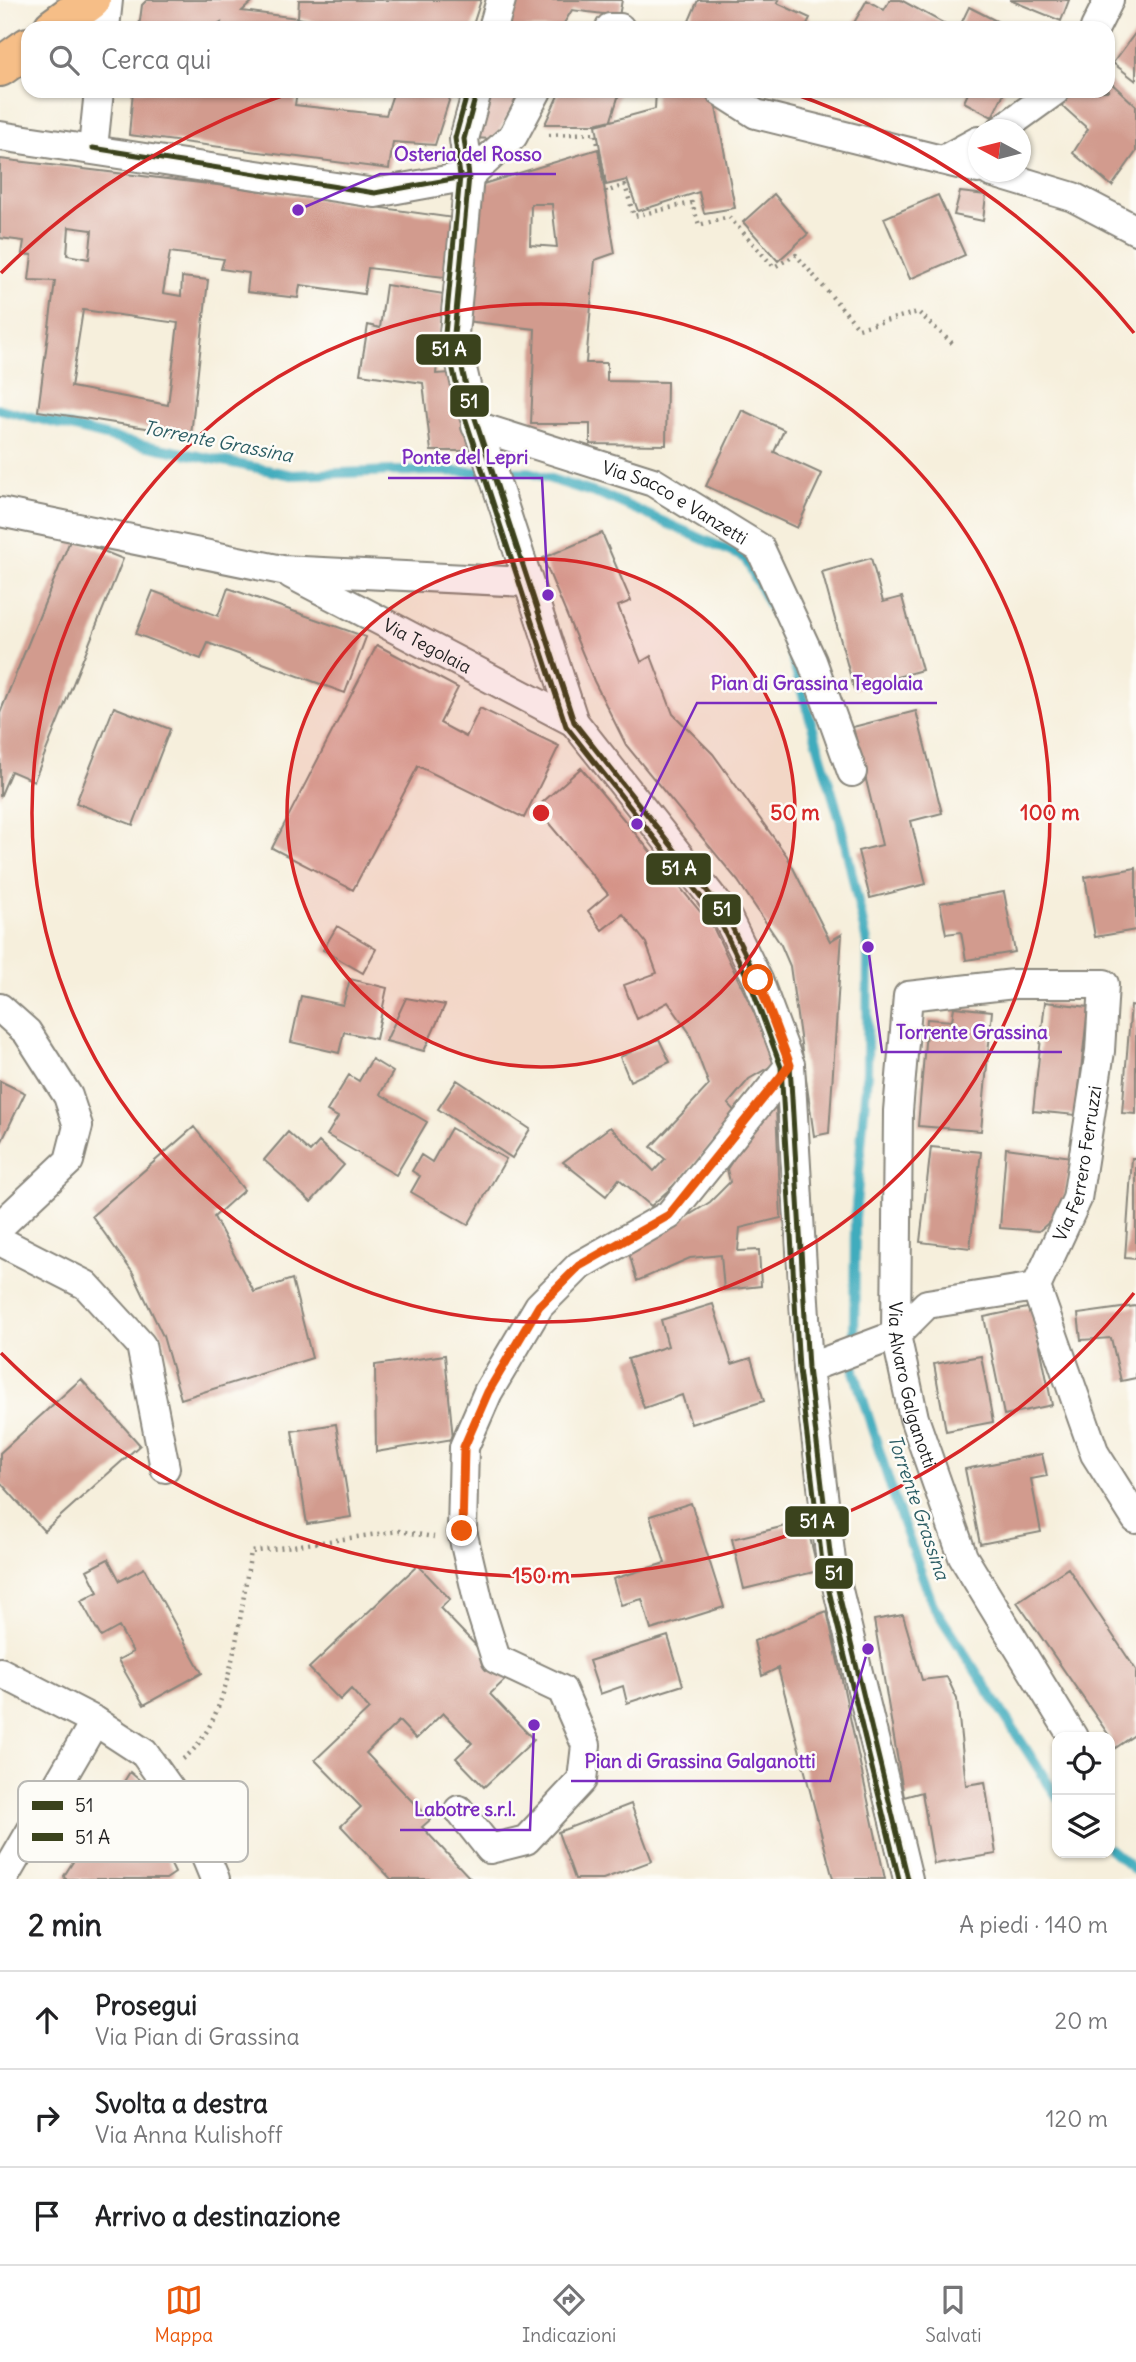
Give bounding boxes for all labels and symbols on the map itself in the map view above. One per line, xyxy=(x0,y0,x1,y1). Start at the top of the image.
north arrow xyxy=(968,119,1031,182)
callout: Osteria del Rosso xyxy=(380,134,556,174)
text: Osteria del Rosso xyxy=(394,142,542,166)
line badge: 51 A xyxy=(415,333,482,366)
text: 51 A xyxy=(431,337,467,361)
line badge: 51 xyxy=(449,384,490,418)
text: 51 xyxy=(460,389,478,413)
water label: Torrente Grassina xyxy=(141,415,296,467)
callout: Ponte del Lepri xyxy=(388,438,542,478)
text: Ponte del Lepri xyxy=(402,445,528,469)
street label: Via Sacco e Vanzetti xyxy=(599,455,752,549)
street label: Via Tegolaia xyxy=(379,613,476,678)
callout: Pian di Grassina Tegolaia xyxy=(697,663,937,703)
text: Pian di Grassina Tegolaia xyxy=(711,671,923,695)
text: 50 m xyxy=(770,799,820,826)
text: 100 m xyxy=(1020,799,1080,826)
centre of rings xyxy=(529,801,553,825)
line badge: 51 A xyxy=(645,852,712,886)
text: 51 A xyxy=(661,856,697,880)
line badge: 51 xyxy=(701,893,742,926)
text: 51 xyxy=(713,897,731,921)
route start xyxy=(742,964,773,995)
callout: Torrente Grassina xyxy=(882,1012,1062,1052)
text: Torrente Grassina xyxy=(896,1020,1048,1044)
street label: Via Ferrero Ferruzzi xyxy=(1048,1084,1106,1245)
street label: Via Alvaro Galganotti xyxy=(884,1302,942,1471)
water label: Torrente Grassina xyxy=(883,1431,955,1584)
line badge: 51 A xyxy=(784,1505,850,1538)
text: 51 A xyxy=(799,1509,835,1533)
route end xyxy=(446,1515,477,1546)
line badge: 51 xyxy=(814,1557,854,1590)
text: 51 xyxy=(825,1561,843,1585)
text: 150 m xyxy=(512,1562,570,1589)
callout: Pian di Grassina Galganotti xyxy=(571,1741,830,1781)
text: Pian di Grassina Galganotti xyxy=(585,1749,815,1773)
legend xyxy=(18,1781,248,1862)
callout: Labotre s.r.l. xyxy=(400,1790,530,1830)
text: 51 xyxy=(75,1793,93,1817)
text: Labotre s.r.l. xyxy=(414,1797,516,1821)
text: 51 A xyxy=(75,1825,110,1849)

